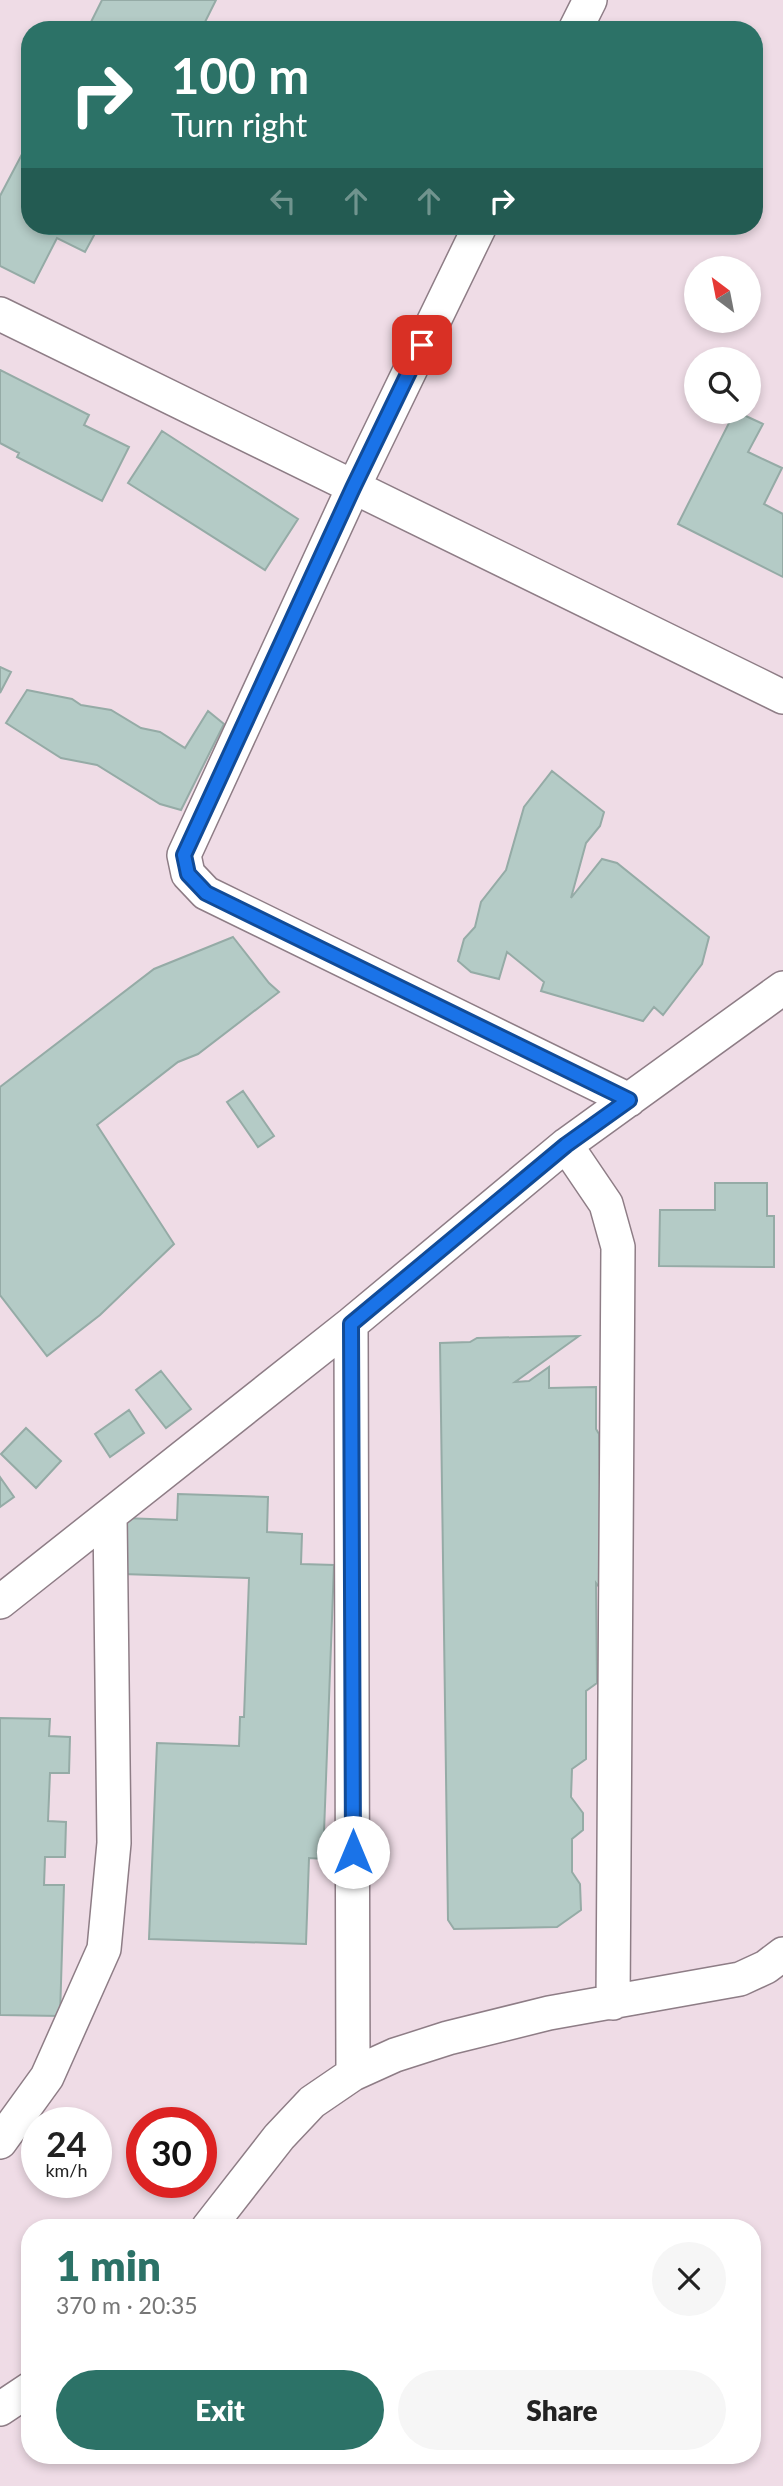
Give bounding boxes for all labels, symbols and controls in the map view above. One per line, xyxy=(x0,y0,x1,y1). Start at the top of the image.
text: 100 m xyxy=(171,46,309,104)
icon: right xyxy=(56,49,147,140)
text: Turn right xyxy=(171,105,307,144)
icon: left xyxy=(264,182,302,220)
icon: ahead xyxy=(337,182,375,220)
icon: ahead xyxy=(410,182,448,220)
icon: right xyxy=(483,182,521,220)
north arrow xyxy=(684,256,761,332)
map controls xyxy=(684,256,761,424)
pin xyxy=(392,315,452,375)
icon: arrive xyxy=(403,326,441,364)
button: search xyxy=(684,347,761,424)
position arrow xyxy=(316,1815,390,1889)
speed limit sign: 30 xyxy=(126,2107,217,2198)
text: 24 xyxy=(46,2122,87,2164)
text: km/h xyxy=(45,2159,88,2181)
text: 1 min xyxy=(56,2240,161,2290)
button: close xyxy=(652,2242,726,2316)
text: 370 m · 20:35 xyxy=(56,2291,198,2319)
button: Exit xyxy=(56,2370,384,2450)
button: Share xyxy=(398,2370,726,2450)

